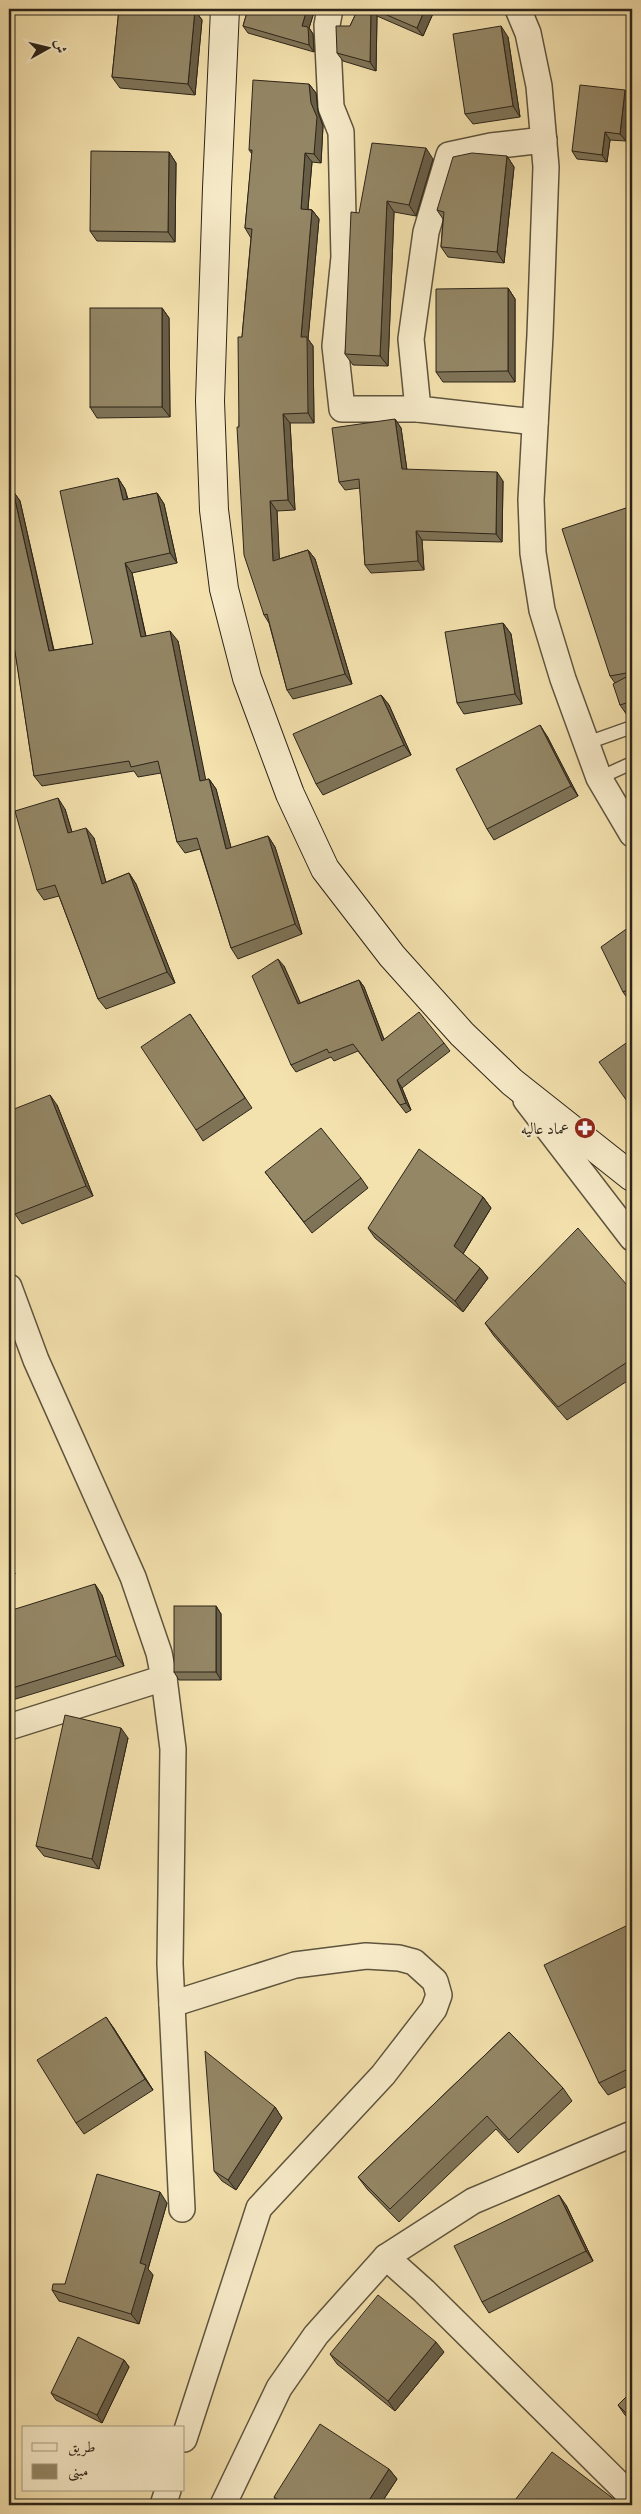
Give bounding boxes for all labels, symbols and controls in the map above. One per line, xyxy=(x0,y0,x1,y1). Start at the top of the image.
north arrow xyxy=(22,22,72,72)
text: ش xyxy=(51,38,70,54)
pharmacy icon: عماد عاليه xyxy=(573,1116,597,1140)
place label: عماد عاليه xyxy=(521,1119,569,1138)
legend xyxy=(22,2426,185,2492)
text: طريق xyxy=(68,2438,95,2457)
text: مبنى xyxy=(68,2462,88,2482)

